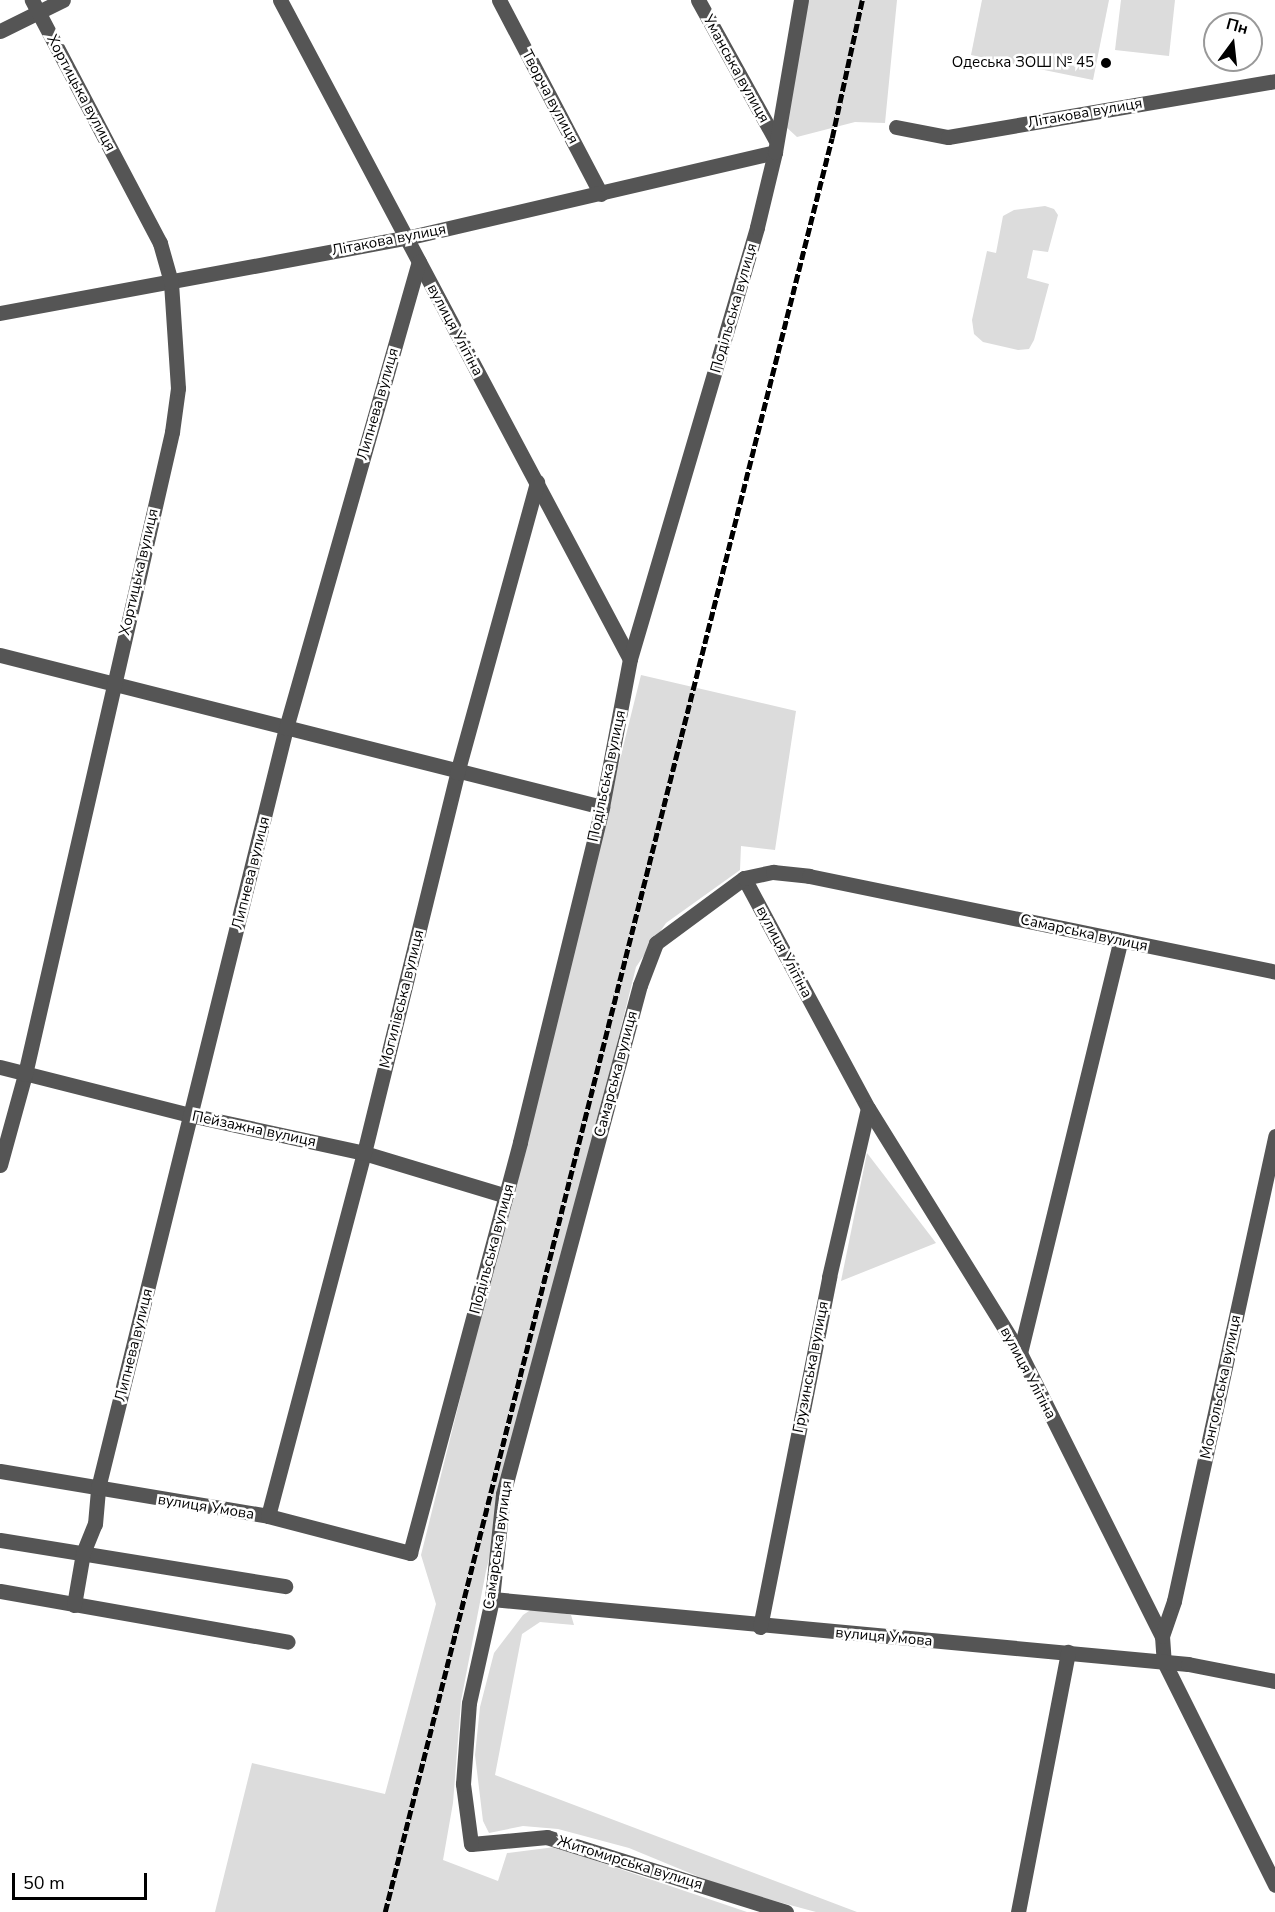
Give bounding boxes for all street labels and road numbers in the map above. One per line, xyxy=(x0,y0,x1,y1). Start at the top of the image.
street label: Уманська вулиця xyxy=(699,12,773,126)
street label: Хортицька вулиця xyxy=(43,32,119,154)
street label: Творча вулиця xyxy=(518,47,582,147)
street label: Літакова вулиця xyxy=(1026,94,1144,132)
street label: Літакова вулиця xyxy=(330,220,448,260)
street label: Подільська вулиця xyxy=(707,241,761,375)
street label: вулиця Улітіна xyxy=(423,281,487,379)
street label: Липнева вулиця xyxy=(353,346,403,462)
street label: Хортицька вулиця xyxy=(116,507,162,637)
street label: Подільська вулиця xyxy=(584,709,630,843)
street label: Липнева вулиця xyxy=(228,815,274,931)
street label: вулиця Улітіна xyxy=(752,903,816,1001)
street label: Самарська вулиця xyxy=(1019,911,1149,955)
street label: Могилівська вулиця xyxy=(376,928,428,1070)
street label: Самарська вулиця xyxy=(590,1009,642,1139)
street label: Пейзажна вулиця xyxy=(190,1107,318,1151)
street label: Подільська вулиця xyxy=(466,1182,518,1316)
street label: Липнева вулиця xyxy=(111,1287,157,1403)
street label: Грузинська вулиця xyxy=(789,1300,833,1434)
street label: Монгольська вулиця xyxy=(1197,1313,1245,1461)
street label: вулиця Улітіна xyxy=(996,1324,1060,1422)
street label: Самарська вулиця xyxy=(480,1479,516,1611)
street label: вулиця Умова xyxy=(156,1490,256,1524)
street label: вулиця Умова xyxy=(835,1624,933,1650)
street label: Житомирська вулиця xyxy=(555,1832,705,1894)

